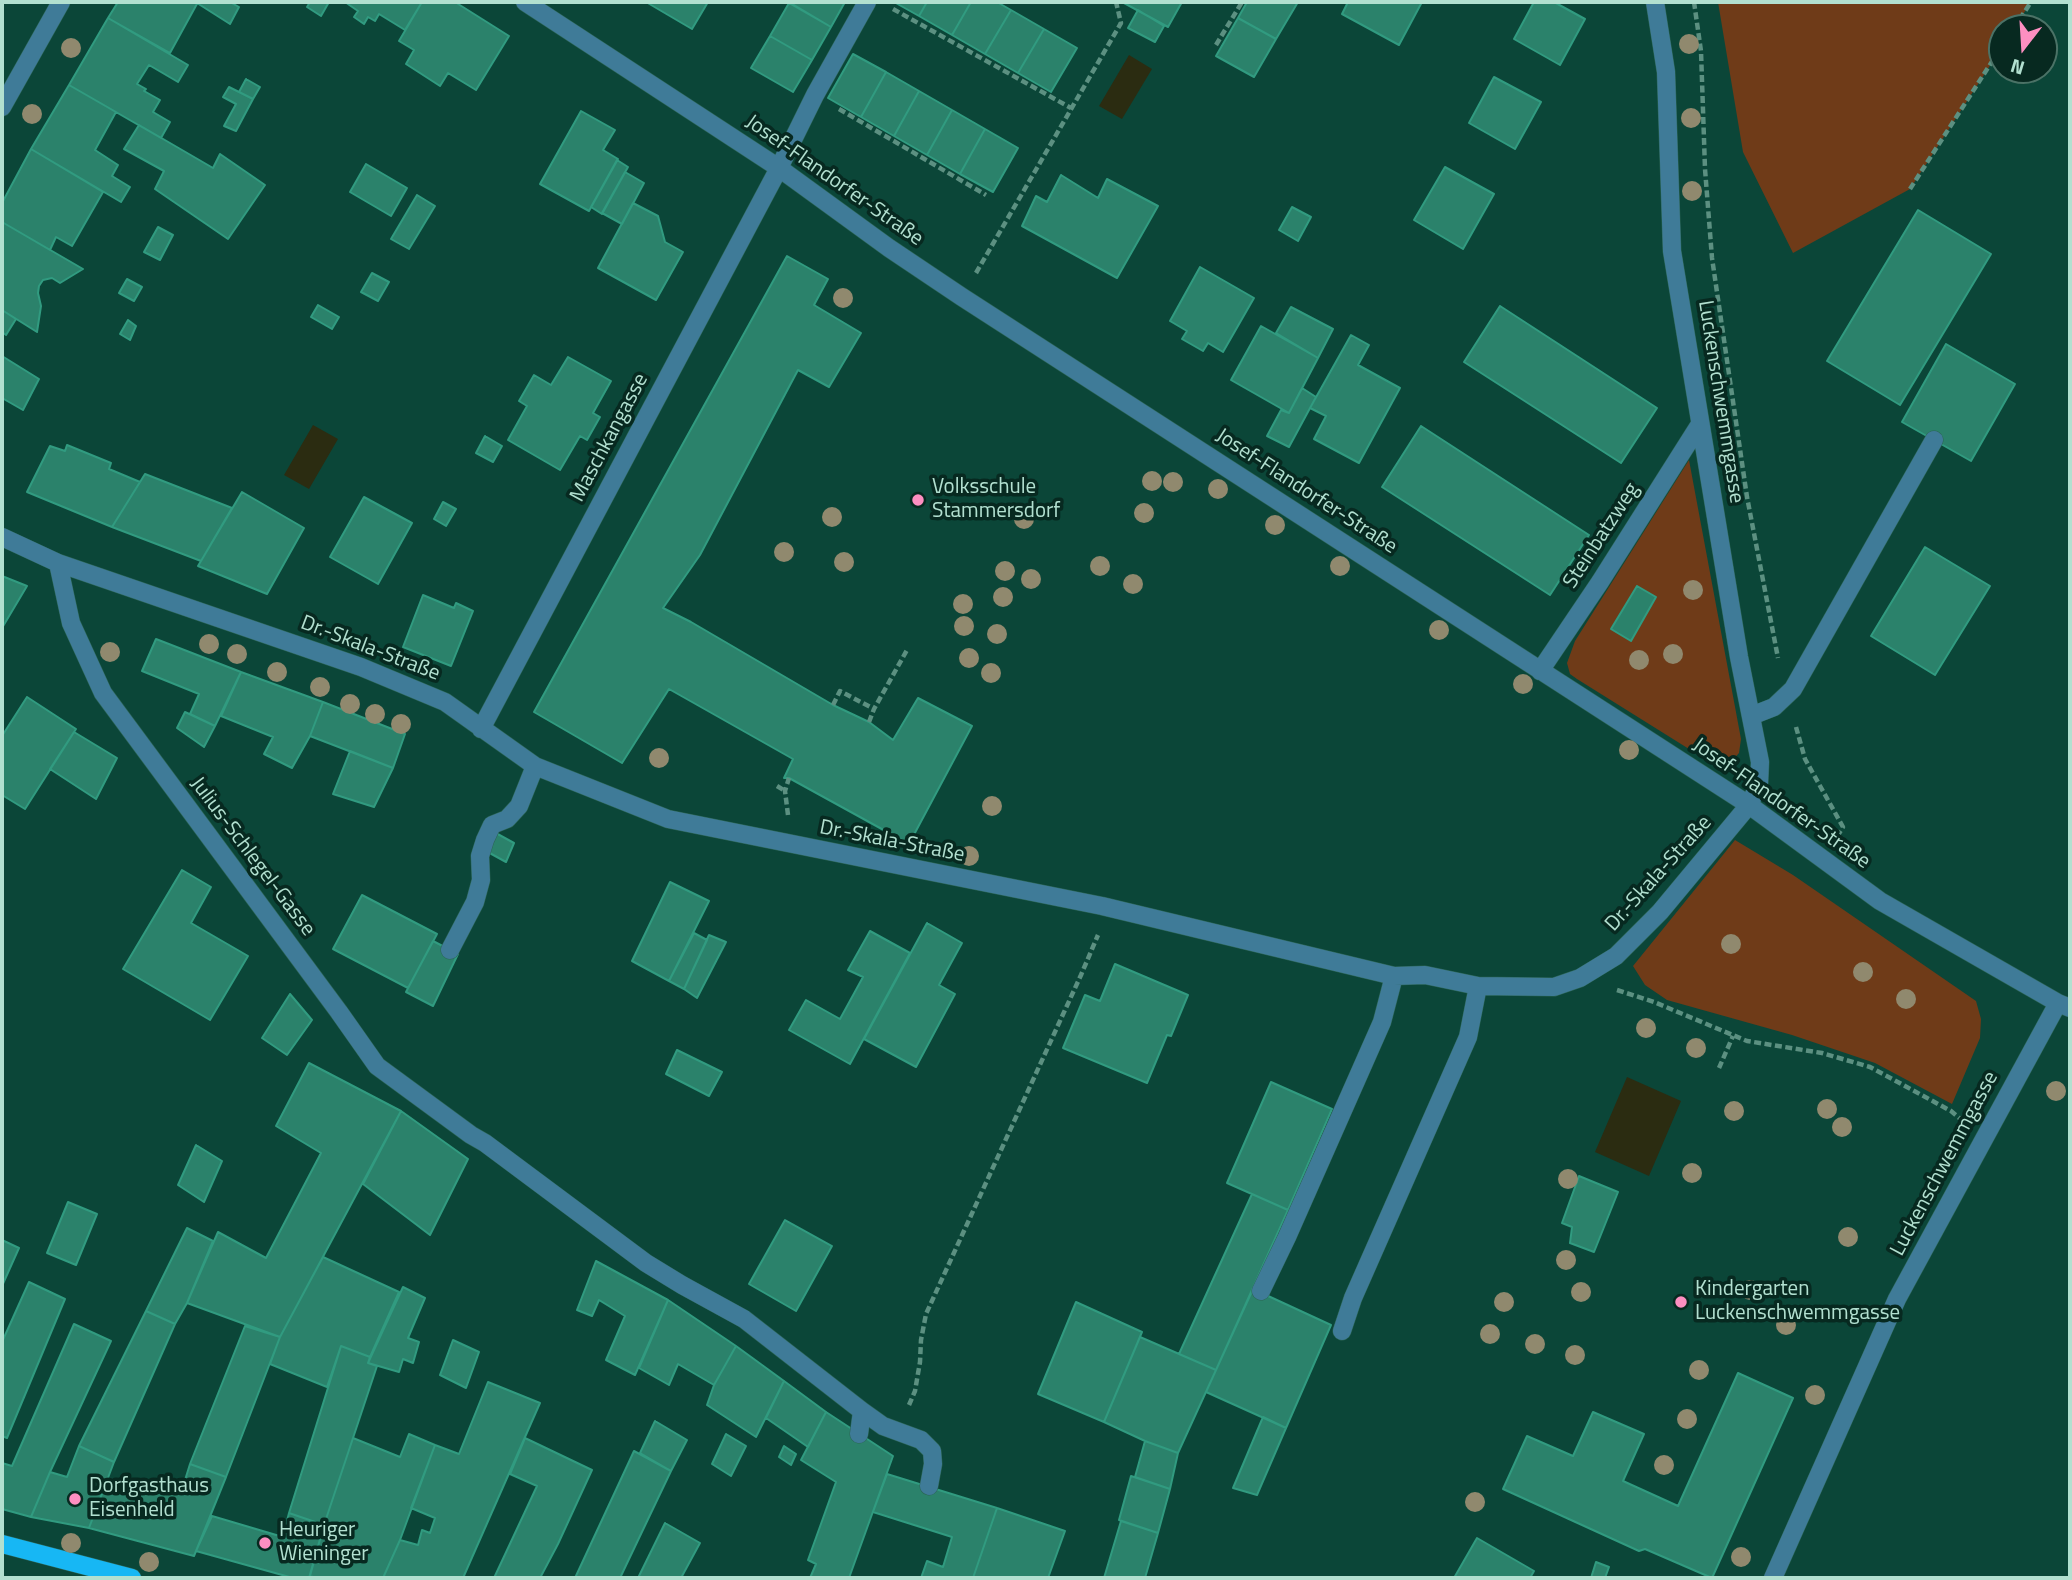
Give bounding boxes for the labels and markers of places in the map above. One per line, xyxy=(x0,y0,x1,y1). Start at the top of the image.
place label: Volksschule Stammersdorf xyxy=(932,475,1060,525)
marker: Volksschule Stammersdorf xyxy=(910,492,926,508)
place label: Kindergarten Luckenschwemmgasse xyxy=(1695,1277,1900,1327)
marker: Kindergarten Luckenschwemmgasse xyxy=(1673,1294,1689,1310)
place label: Dorfgasthaus Eisenheld xyxy=(89,1474,209,1524)
marker: Dorfgasthaus Eisenheld xyxy=(67,1491,83,1507)
place label: Heuriger Wieninger xyxy=(279,1518,369,1568)
marker: Heuriger Wieninger xyxy=(257,1535,273,1551)

